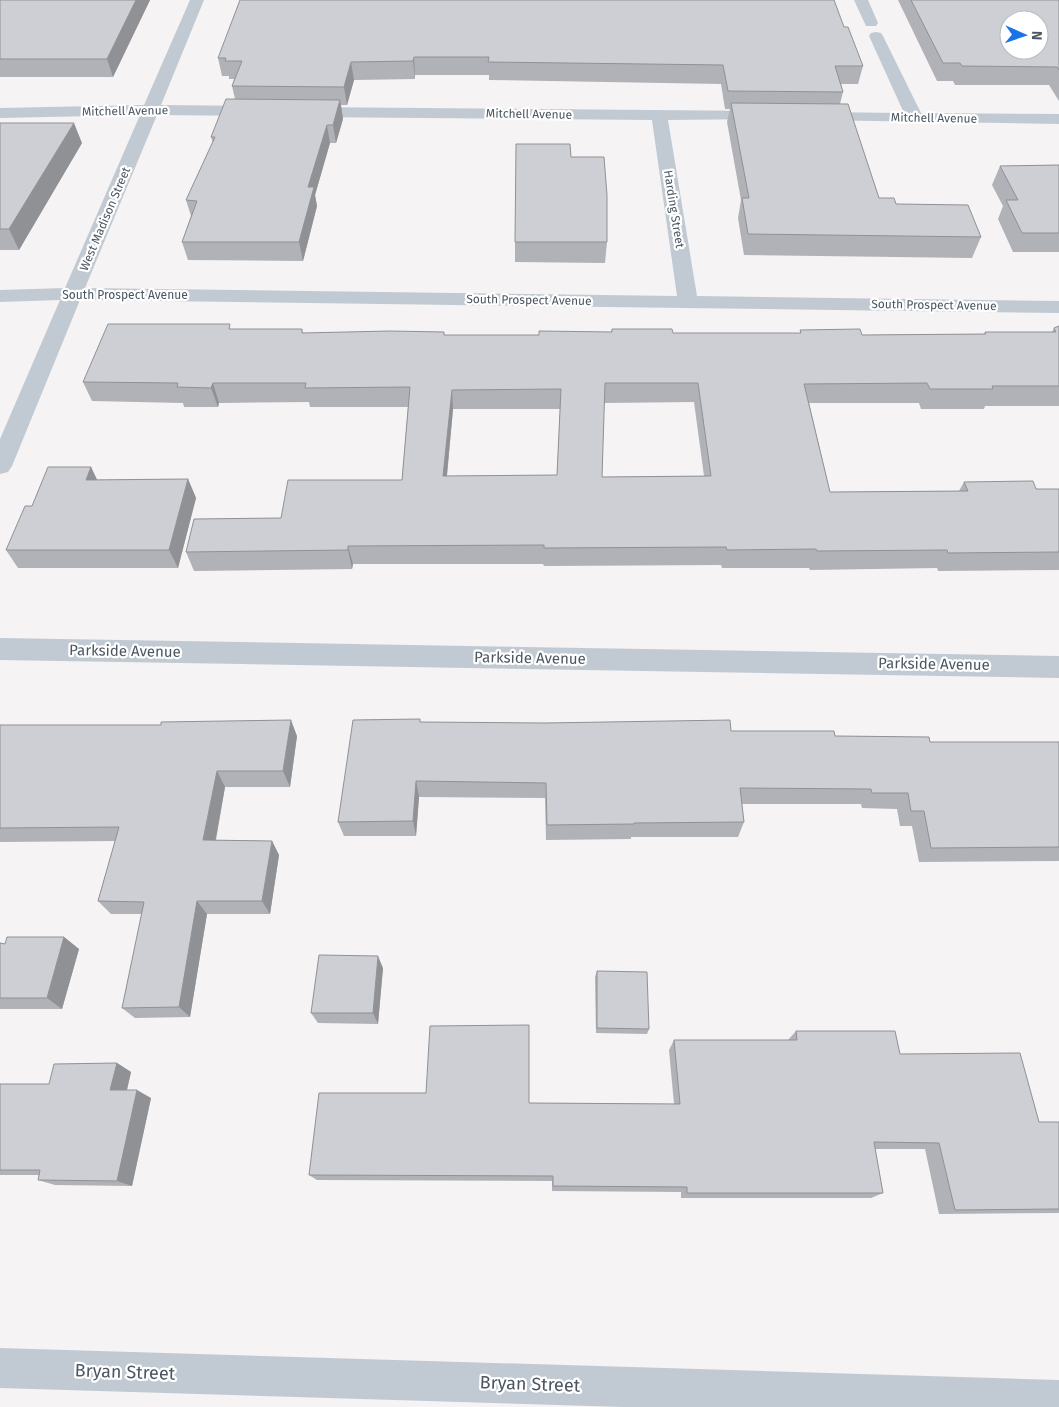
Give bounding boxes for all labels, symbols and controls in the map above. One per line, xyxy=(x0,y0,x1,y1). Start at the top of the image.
north arrow xyxy=(999,10,1049,60)
text: N xyxy=(1028,30,1045,40)
street label: Mitchell Avenue xyxy=(82,103,168,119)
street label: Mitchell Avenue xyxy=(486,106,572,122)
street label: Mitchell Avenue xyxy=(891,110,977,126)
street label: West Madison Street xyxy=(77,164,133,273)
street label: Harding Street xyxy=(661,169,687,250)
street label: South Prospect Avenue xyxy=(62,288,188,302)
street label: South Prospect Avenue xyxy=(466,292,592,308)
street label: South Prospect Avenue xyxy=(871,297,997,313)
street label: Parkside Avenue xyxy=(69,641,181,661)
street label: Parkside Avenue xyxy=(474,648,586,668)
street label: Parkside Avenue xyxy=(878,654,990,674)
street label: Bryan Street xyxy=(74,1359,176,1385)
street label: Bryan Street xyxy=(479,1371,581,1397)

